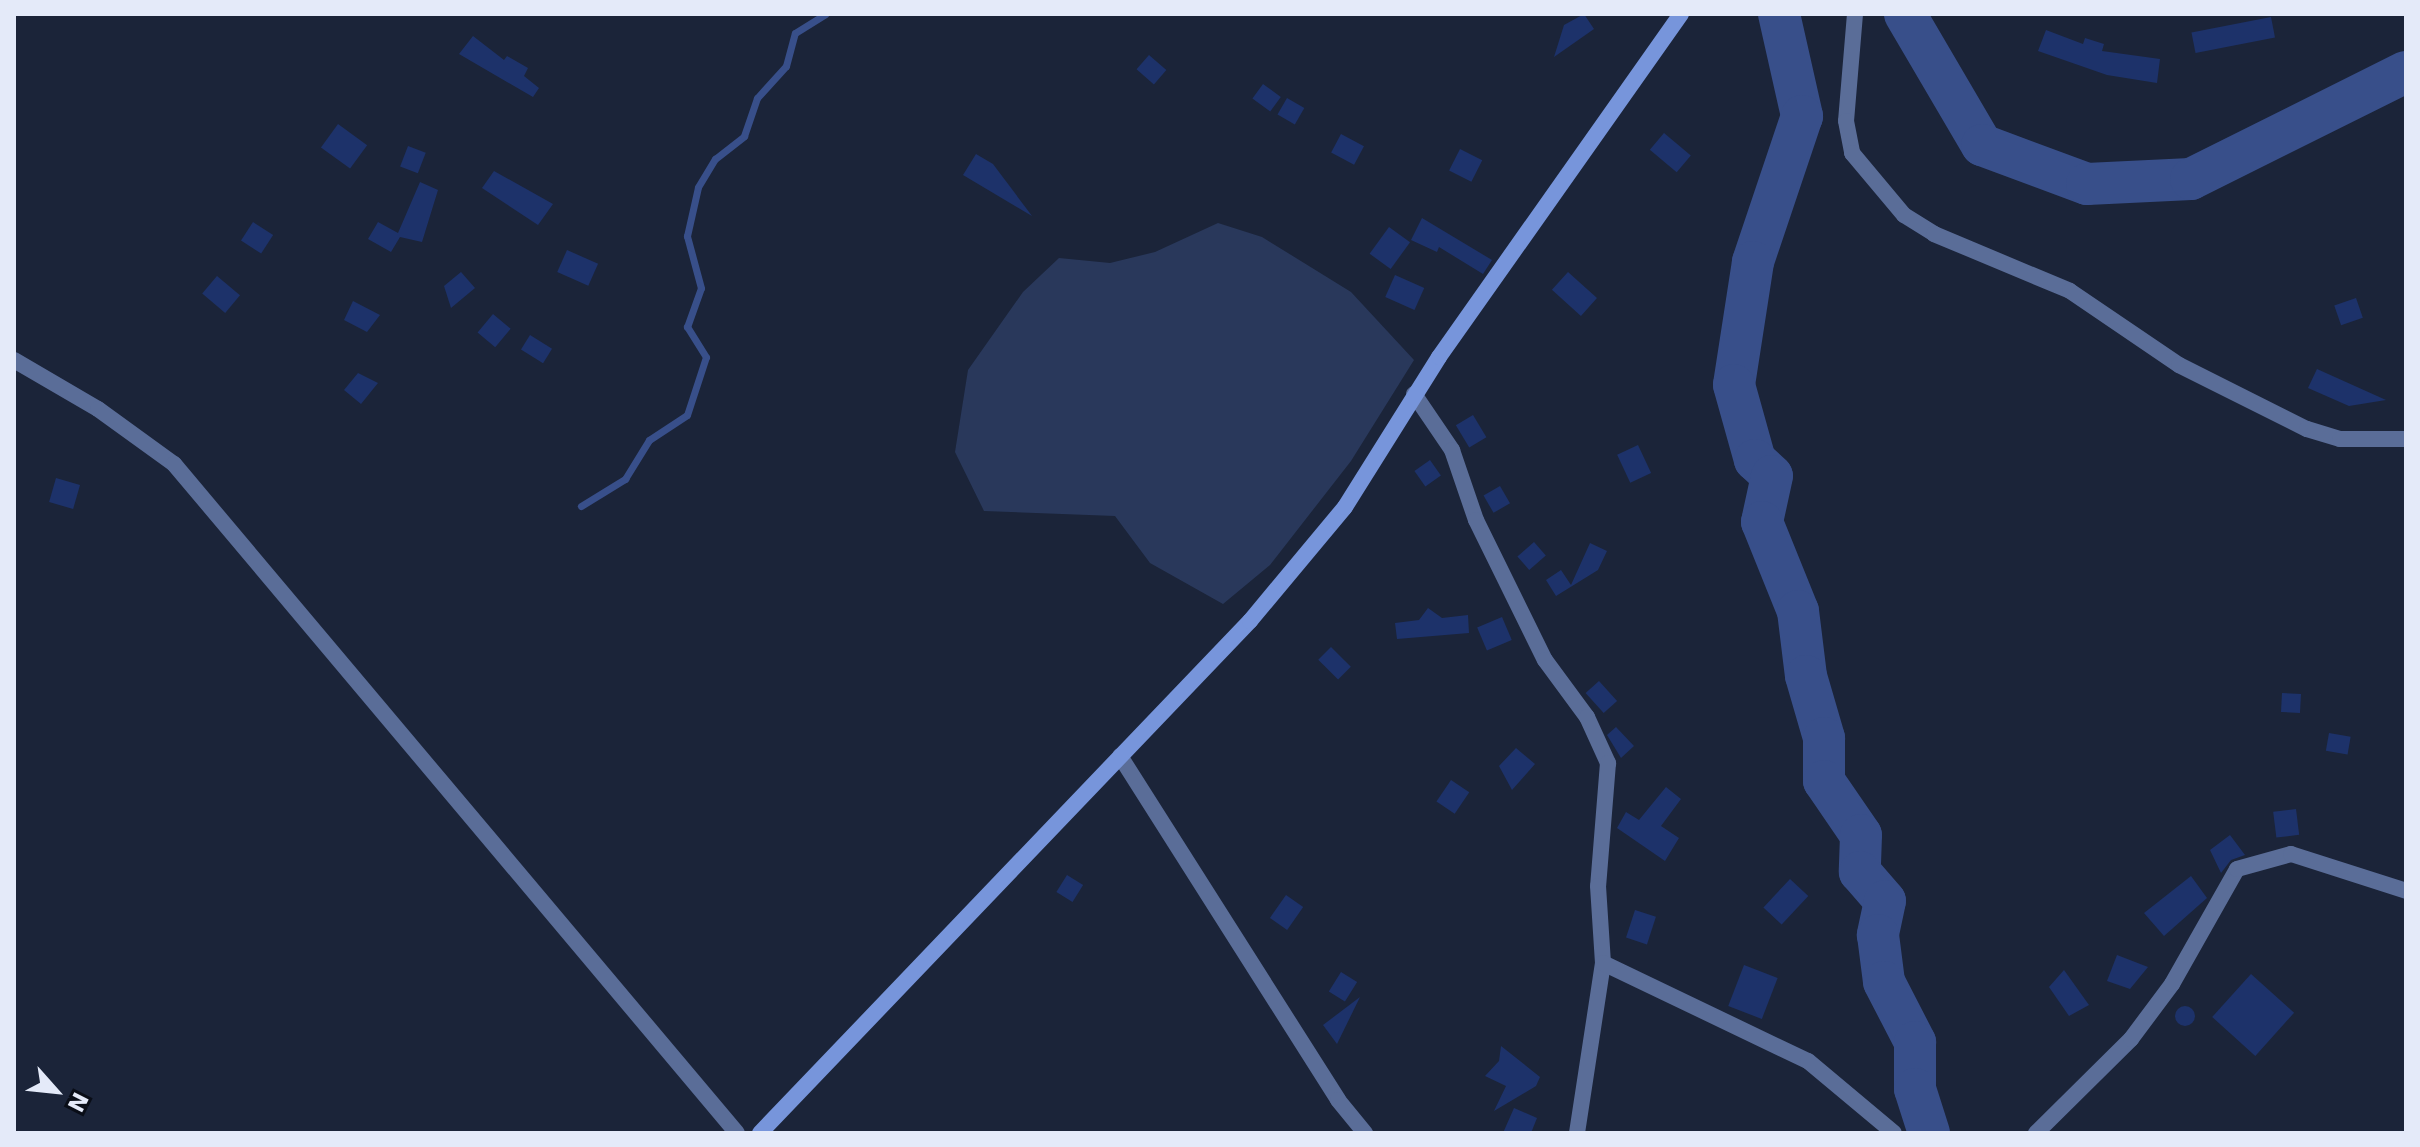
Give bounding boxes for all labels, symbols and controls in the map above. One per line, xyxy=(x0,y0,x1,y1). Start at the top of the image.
north arrow xyxy=(16,1051,96,1131)
text: N xyxy=(63,1088,93,1116)

